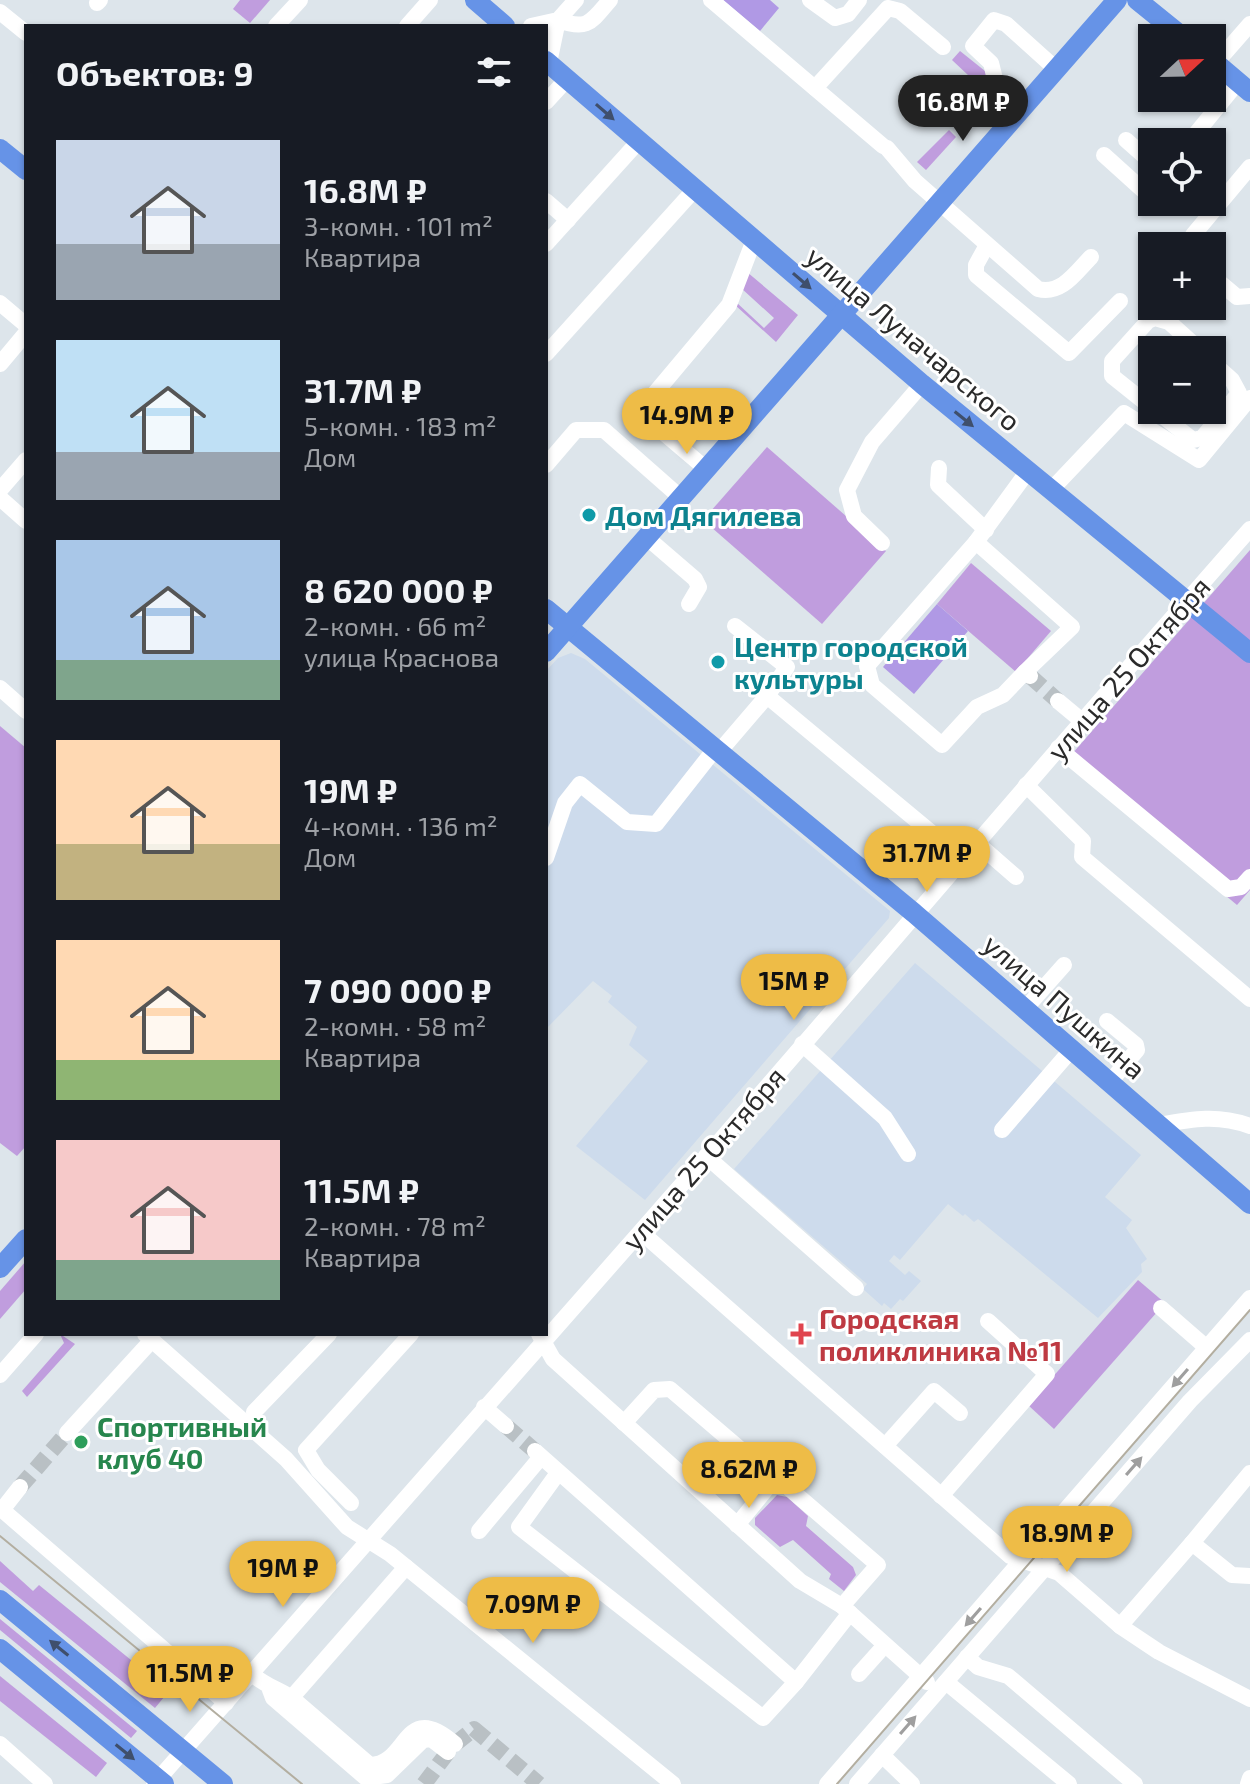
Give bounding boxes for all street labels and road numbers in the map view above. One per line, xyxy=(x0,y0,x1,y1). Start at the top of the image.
street label: улица Луначарского xyxy=(800,238,1028,438)
street label: улица 25 Октября xyxy=(1039,569,1217,767)
street label: улица Пушкина xyxy=(977,926,1153,1086)
street label: улица 25 Октября xyxy=(614,1059,792,1257)

